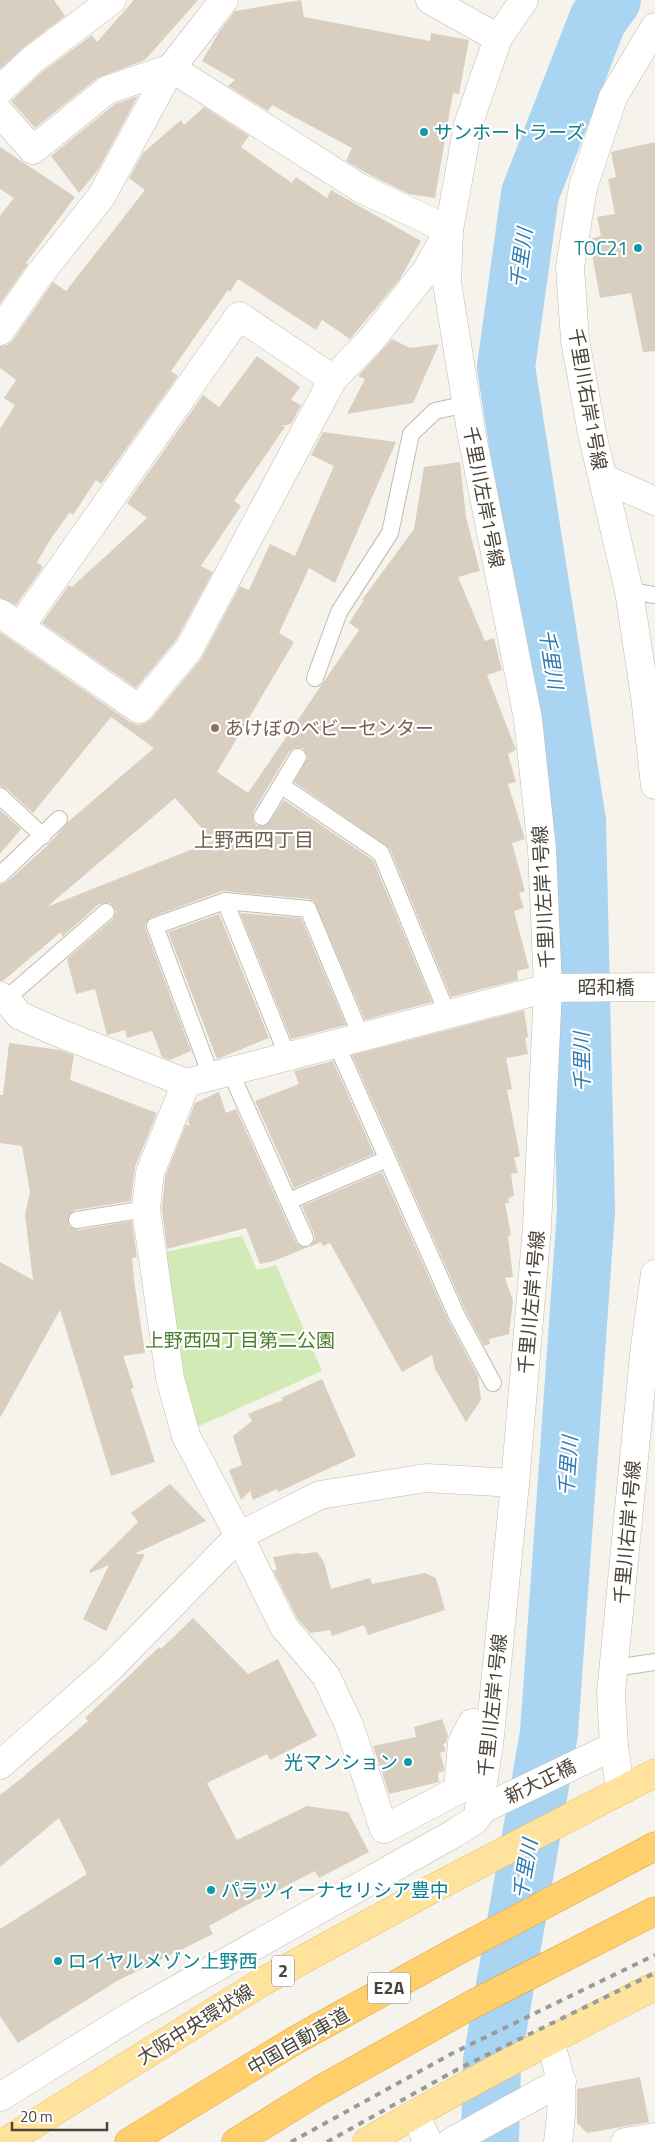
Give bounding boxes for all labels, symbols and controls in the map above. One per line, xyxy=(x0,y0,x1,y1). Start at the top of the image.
place label: サンホートラーズ xyxy=(434,117,585,146)
marker: サンホートラーズ xyxy=(418,126,430,138)
water label: 千里川 xyxy=(501,224,540,290)
place label: TOC21 xyxy=(574,233,628,262)
marker: TOC21 xyxy=(632,242,644,254)
street label: 千里川右岸1号線 xyxy=(562,326,615,472)
street label: 千里川左岸1号線 xyxy=(457,424,512,570)
water label: 千里川 xyxy=(531,627,572,693)
place label: あけぼのベビーセンター xyxy=(225,713,434,742)
marker: あけぼのベビーセンター xyxy=(209,722,221,734)
district label: 上野西四丁目 xyxy=(194,824,314,855)
street label: 千里川左岸1号線 xyxy=(524,825,561,970)
street label: 昭和橋 xyxy=(577,972,635,1001)
water label: 千里川 xyxy=(565,1030,598,1092)
street label: 千里川左岸1号線 xyxy=(510,1229,551,1375)
park label: 上野西四丁目第二公園 xyxy=(145,1325,335,1354)
water label: 千里川 xyxy=(550,1433,585,1497)
street label: 千里川右岸1号線 xyxy=(606,1459,647,1605)
street label: 千里川左岸1号線 xyxy=(470,1632,513,1778)
place label: 光マンション xyxy=(284,1747,398,1776)
street label: 新大正橋 xyxy=(499,1751,580,1810)
marker: 光マンション xyxy=(402,1756,414,1768)
water label: 千里川 xyxy=(504,1835,545,1901)
place label: パラツィーナセリシア豊中 xyxy=(221,1875,449,1904)
marker: パラツィーナセリシア豊中 xyxy=(205,1884,217,1896)
place label: ロイヤルメゾン上野西 xyxy=(68,1946,257,1975)
marker: ロイヤルメゾン上野西 xyxy=(52,1955,64,1967)
road number: 2 xyxy=(272,1955,294,1986)
road number: E2A xyxy=(368,1972,410,2004)
street label: 大阪中央環状線 xyxy=(131,1976,259,2071)
street label: 中国自動車道 xyxy=(241,2000,354,2082)
scale bar xyxy=(12,2100,108,2132)
text: 20 m xyxy=(20,2105,53,2128)

